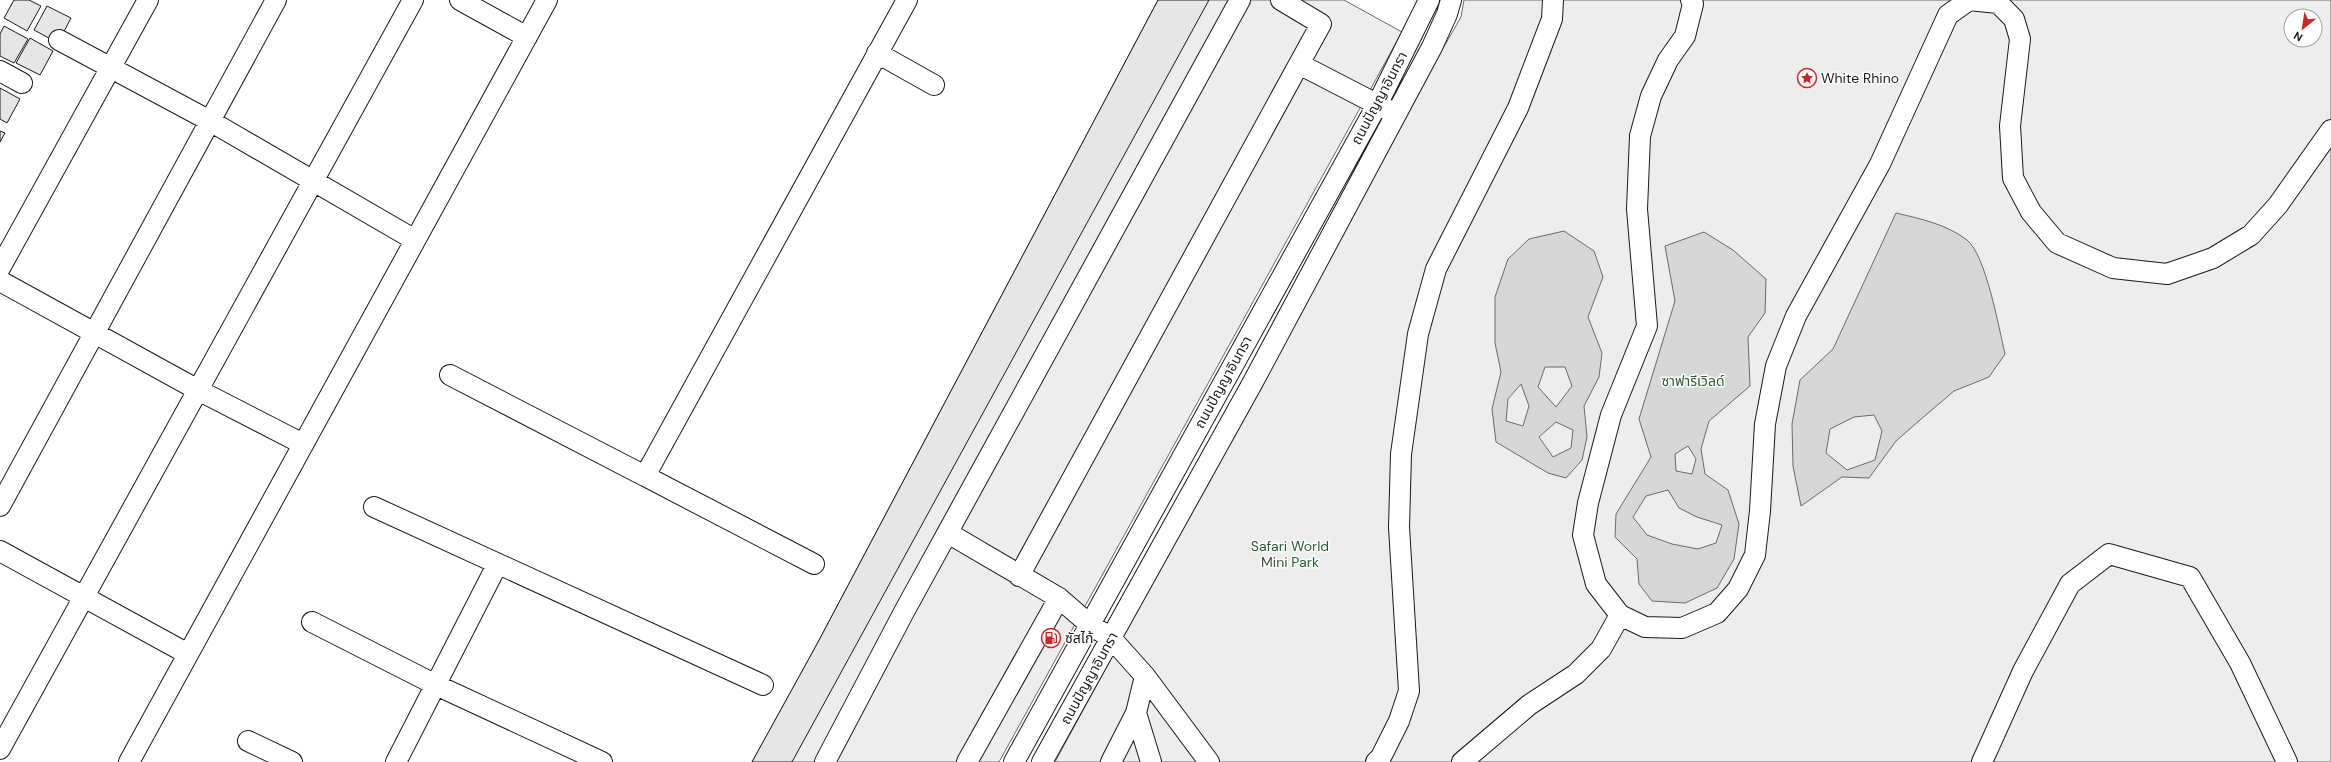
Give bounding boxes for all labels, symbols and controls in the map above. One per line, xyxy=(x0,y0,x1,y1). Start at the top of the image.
north arrow xyxy=(2283,8,2323,48)
text: N xyxy=(2291,29,2305,45)
street label: ถนนปัญญาอินทรา xyxy=(1347,48,1411,148)
place icon: White Rhino xyxy=(1796,67,1818,89)
place label: White Rhino xyxy=(1821,69,1899,87)
street label: ถนนปัญญาอินทรา xyxy=(1190,333,1256,431)
park label: ซาฟารีเวิลด์ xyxy=(1661,372,1725,390)
park label: Safari World Mini Park xyxy=(1251,537,1329,571)
fuel station icon: ซัสไก้ xyxy=(1040,627,1062,649)
street label: ถนนปัญญาอินทรา xyxy=(1056,629,1122,727)
place label: ซัสไก้ xyxy=(1065,629,1093,647)

